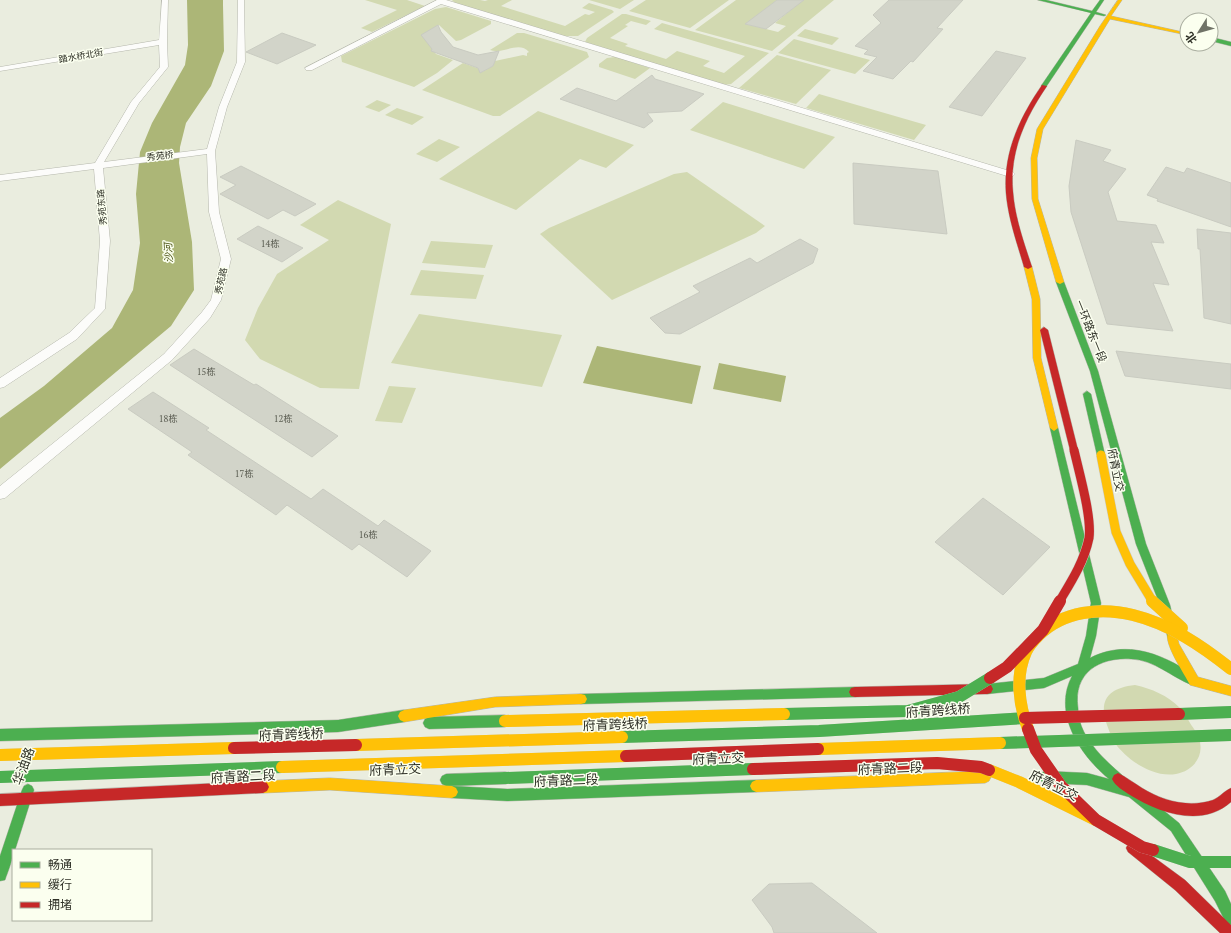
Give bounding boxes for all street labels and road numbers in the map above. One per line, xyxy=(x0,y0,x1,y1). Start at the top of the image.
street label: 踏水桥北街 xyxy=(58,46,104,66)
street label: 秀苑桥 xyxy=(146,148,175,164)
street label: 秀苑东路 xyxy=(94,189,110,225)
street label: 秀苑路 xyxy=(212,266,230,296)
street label: 一环路东一段 xyxy=(1072,298,1110,364)
street label: 府青立交 xyxy=(1105,447,1127,493)
street label: 府青跨线桥 xyxy=(905,699,971,721)
street label: 府青跨线桥 xyxy=(582,714,648,734)
street label: 府青跨线桥 xyxy=(258,724,324,744)
street label: 华油路 xyxy=(8,745,38,787)
street label: 府青立交 xyxy=(692,748,744,768)
street label: 府青路二段 xyxy=(857,758,923,778)
street label: 府青立交 xyxy=(369,759,421,779)
street label: 府青路二段 xyxy=(210,765,276,787)
street label: 府青立交 xyxy=(1027,766,1081,804)
street label: 府青路二段 xyxy=(533,770,599,790)

